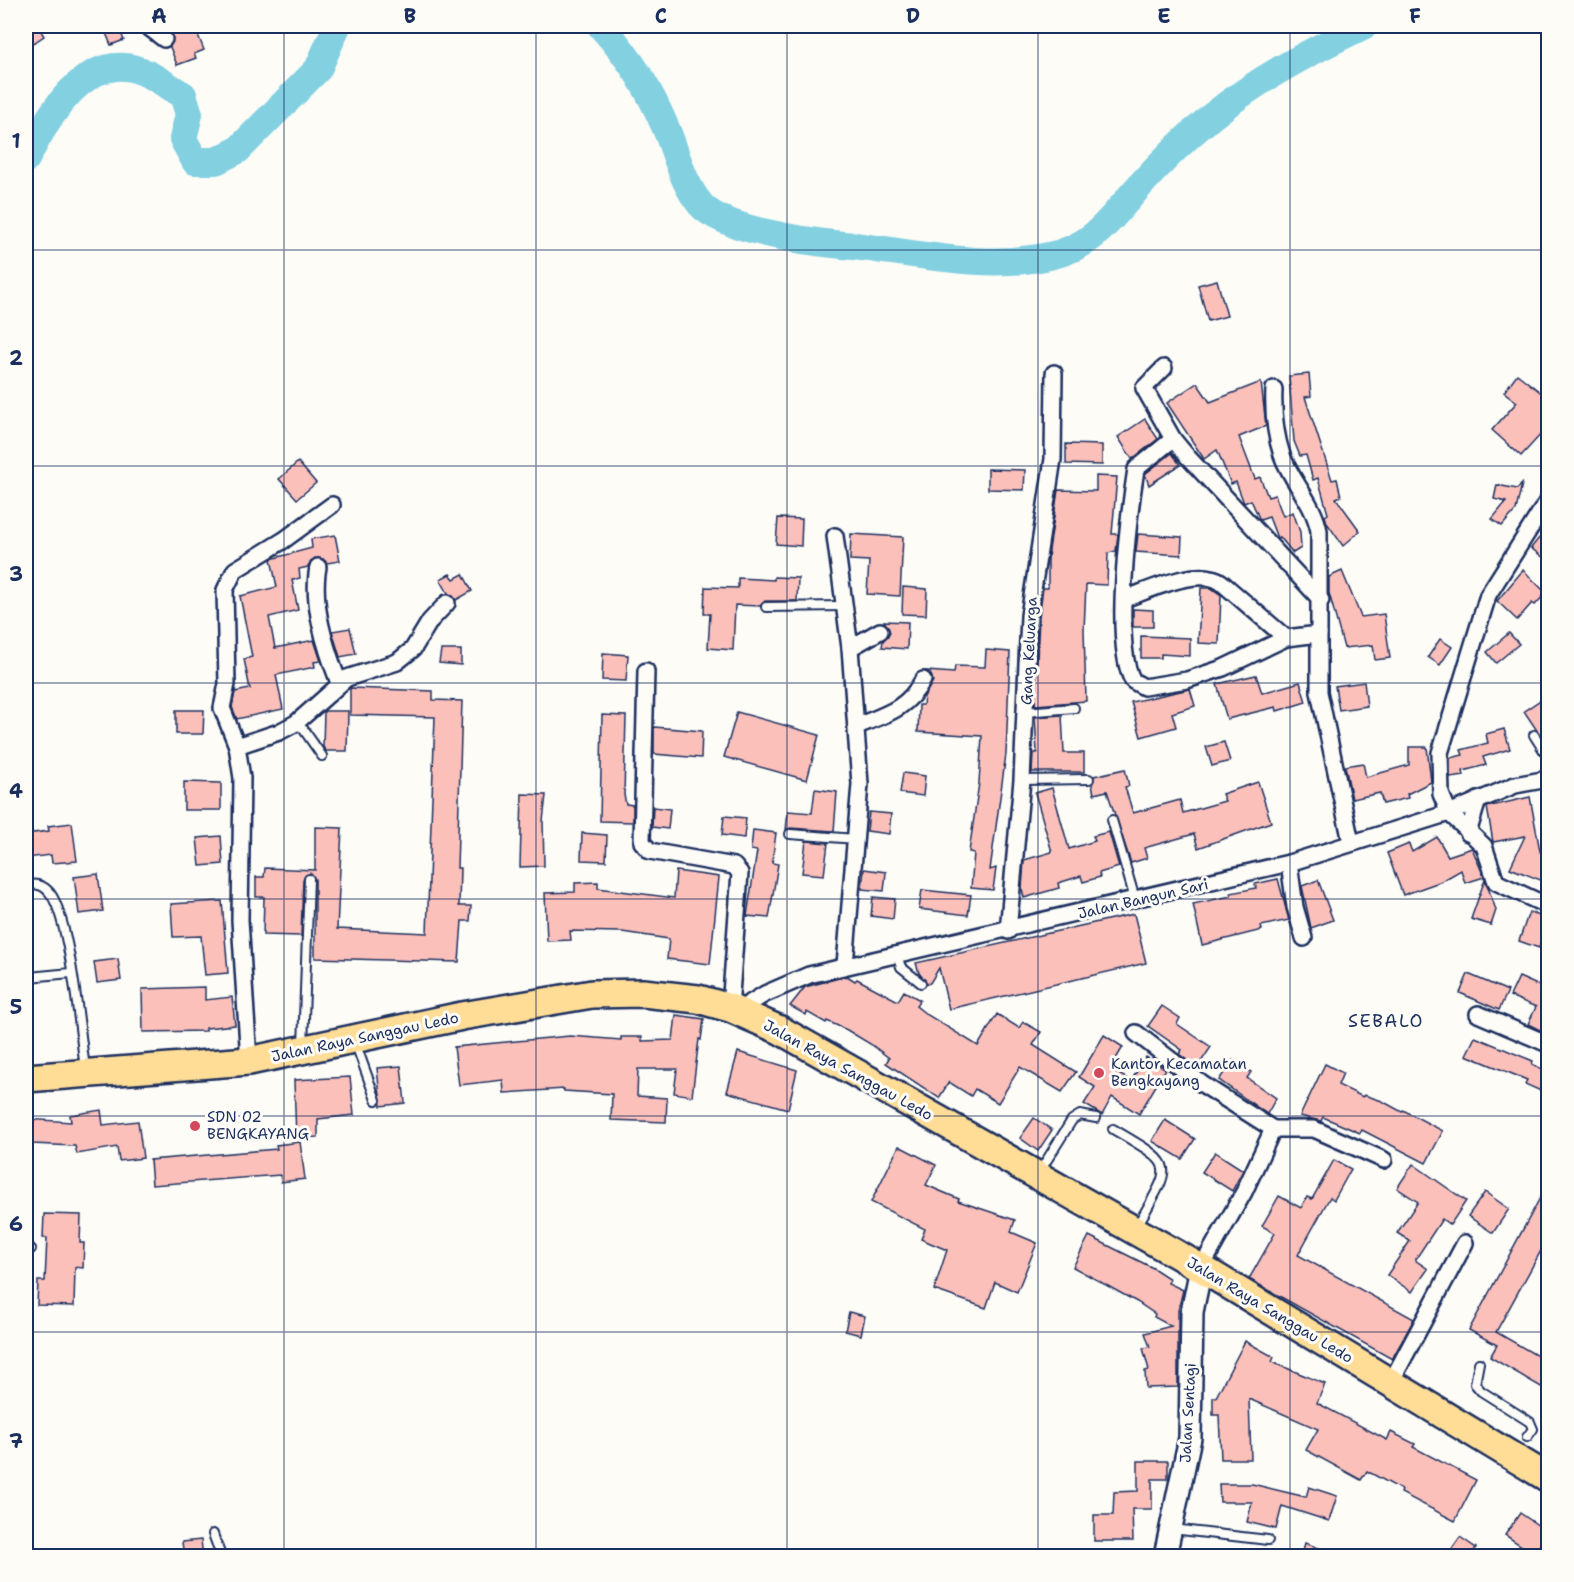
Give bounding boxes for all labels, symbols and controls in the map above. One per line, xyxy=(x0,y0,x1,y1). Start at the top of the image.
text: A xyxy=(151,3,167,29)
text: B xyxy=(404,3,416,29)
text: C xyxy=(655,3,667,29)
text: D xyxy=(906,3,920,29)
text: E xyxy=(1157,3,1171,29)
text: F xyxy=(1409,3,1421,29)
text: 1 xyxy=(11,128,21,154)
text: 2 xyxy=(9,345,23,371)
text: 3 xyxy=(9,561,23,587)
street label: Gang Keluarga xyxy=(1016,596,1042,706)
text: 4 xyxy=(9,778,23,804)
street label: Jalan Bangun Sari xyxy=(1076,874,1210,924)
text: 5 xyxy=(10,994,22,1020)
street label: Jalan Raya Sanggau Ledo xyxy=(270,1007,460,1067)
district label: SEBALO xyxy=(1348,1009,1424,1033)
street label: Jalan Raya Sanggau Ledo xyxy=(760,1015,936,1125)
place label: Kantor Kecamatan Bengkayang xyxy=(1111,1054,1247,1091)
marker: Kantor Kecamatan Bengkayang xyxy=(1092,1066,1106,1080)
place label: SDN 02 BENGKAYANG xyxy=(207,1107,309,1144)
marker: SDN 02 BENGKAYANG xyxy=(188,1119,202,1133)
text: 6 xyxy=(9,1211,23,1237)
street label: Jalan Raya Sanggau Ledo xyxy=(1183,1252,1357,1368)
street label: Jalan Sentagi xyxy=(1175,1362,1201,1464)
text: 7 xyxy=(9,1428,23,1454)

